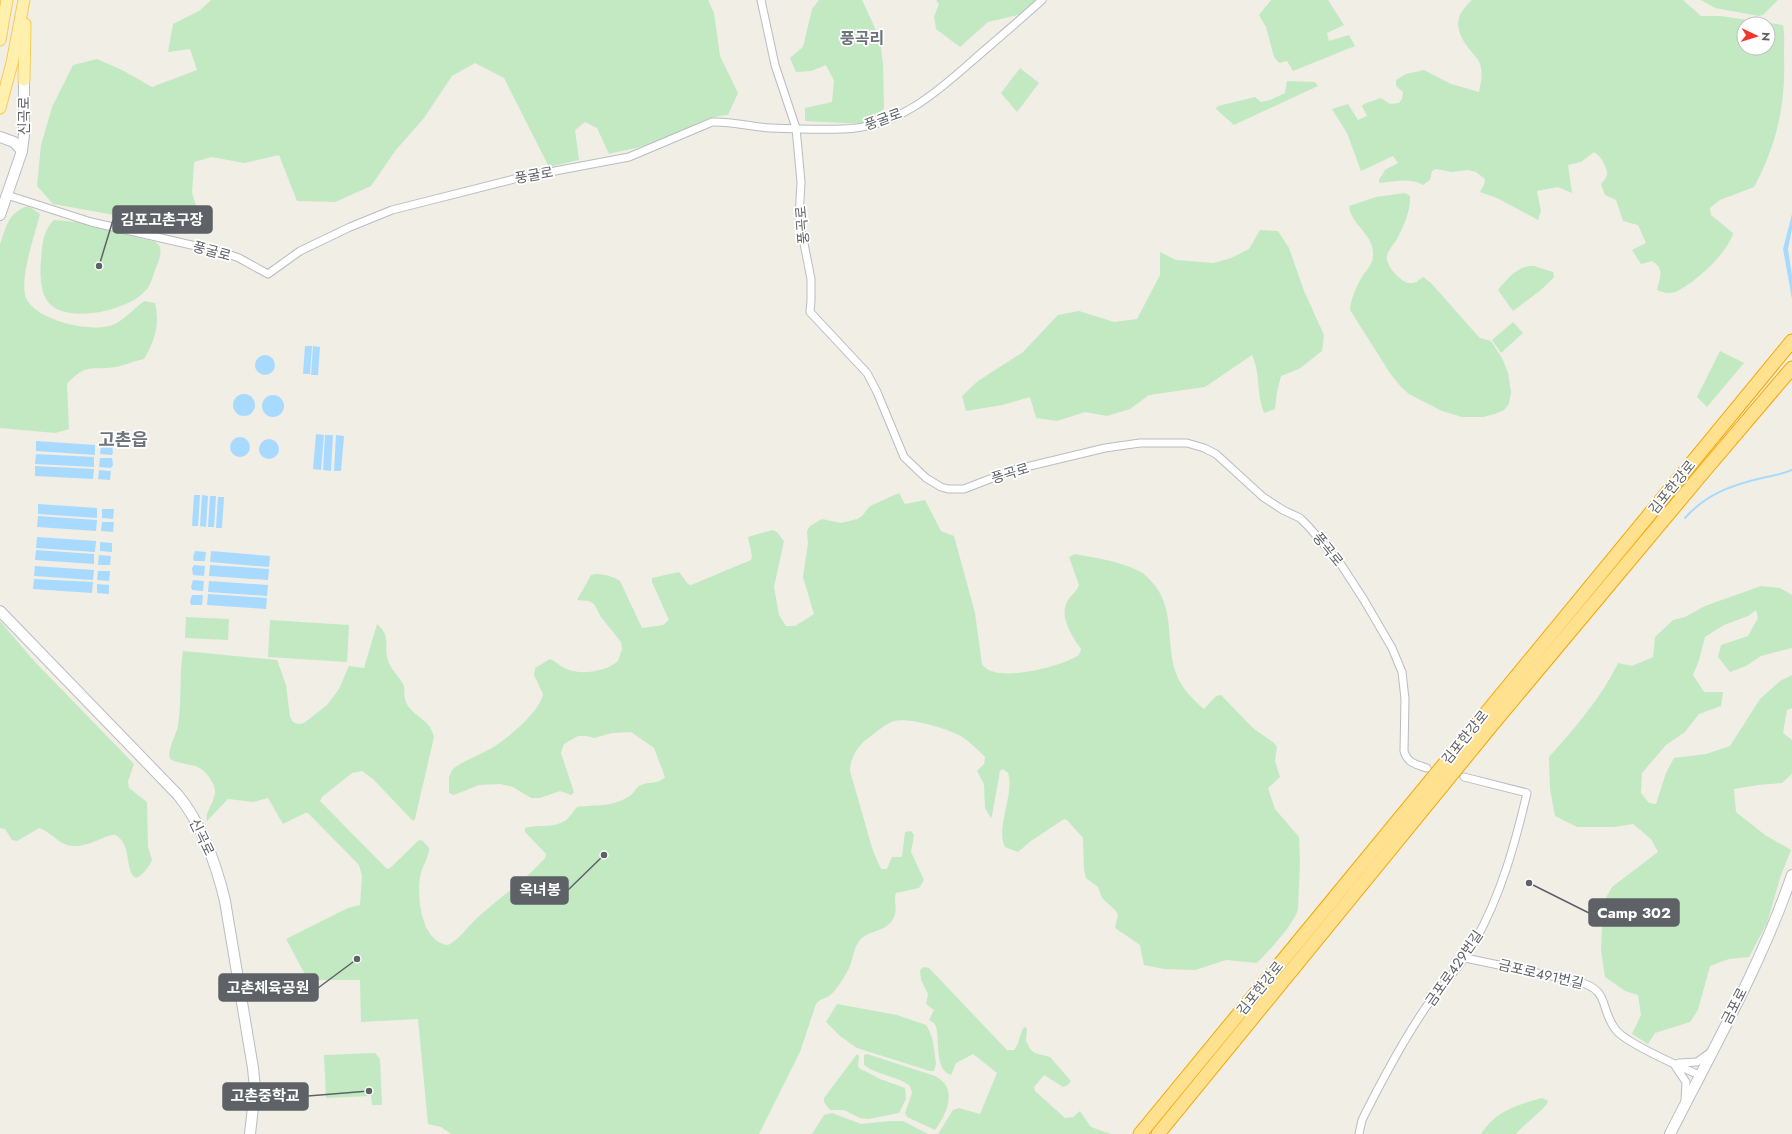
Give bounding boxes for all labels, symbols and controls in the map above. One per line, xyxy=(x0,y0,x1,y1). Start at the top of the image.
north arrow xyxy=(1736,16,1776,56)
district label: 풍곡리 xyxy=(840,27,884,50)
text: N xyxy=(1758,32,1774,42)
street label: 신곡로 xyxy=(14,97,34,135)
street label: 풍굴로 xyxy=(861,103,905,135)
street label: 풍굴로 xyxy=(513,162,555,188)
street label: 풍곡로 xyxy=(790,205,814,245)
callout: 김포고촌구장 xyxy=(113,206,212,233)
text: 김포고촌구장 xyxy=(121,209,204,231)
street label: 풍굴로 xyxy=(191,236,233,266)
district label: 고촌읍 xyxy=(98,427,148,453)
street label: 김포한강로 xyxy=(1644,456,1700,518)
street label: 풍곡로 xyxy=(989,458,1032,488)
street label: 풍곡로 xyxy=(1308,528,1348,570)
street label: 김포한강로 xyxy=(1437,706,1493,768)
street label: 신곡로 xyxy=(185,815,220,859)
callout: 옥녀봉 xyxy=(511,877,568,904)
text: 옥녀봉 xyxy=(519,879,561,901)
callout: Camp 302 xyxy=(1589,899,1679,926)
text: Camp 302 xyxy=(1597,902,1671,924)
street label: 금포로429번길 xyxy=(1420,926,1488,1010)
street label: 금포로491번길 xyxy=(1496,954,1586,994)
street label: 김포한강로 xyxy=(1232,957,1288,1019)
callout: 고촌체육공원 xyxy=(219,974,318,1001)
text: 고촌체육공원 xyxy=(227,977,309,999)
street label: 금포로 xyxy=(1716,984,1752,1028)
callout: 고촌중학교 xyxy=(223,1083,308,1110)
text: 고촌중학교 xyxy=(230,1085,300,1107)

